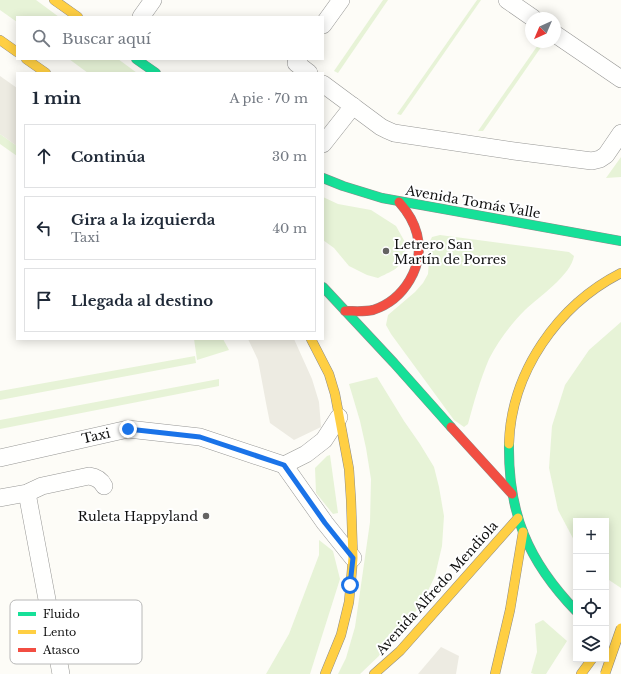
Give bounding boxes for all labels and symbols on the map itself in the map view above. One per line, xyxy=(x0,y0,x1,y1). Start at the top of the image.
north arrow xyxy=(525,12,561,48)
street label: Avenida Tomás Valle xyxy=(403,182,542,222)
place label: Letrero San Martín de Porres xyxy=(394,236,506,268)
marker: Letrero San Martín de Porres xyxy=(381,246,391,256)
route end xyxy=(119,420,137,438)
street label: Taxi xyxy=(80,424,112,448)
place label: Ruleta Happyland xyxy=(78,508,198,525)
marker: Ruleta Happyland xyxy=(201,511,211,521)
street label: Avenida Alfredo Mendiola xyxy=(372,517,502,659)
route start xyxy=(341,576,359,594)
legend xyxy=(10,600,142,664)
text: Fluido xyxy=(43,607,80,621)
text: Lento xyxy=(43,625,76,639)
text: Atasco xyxy=(42,643,80,657)

